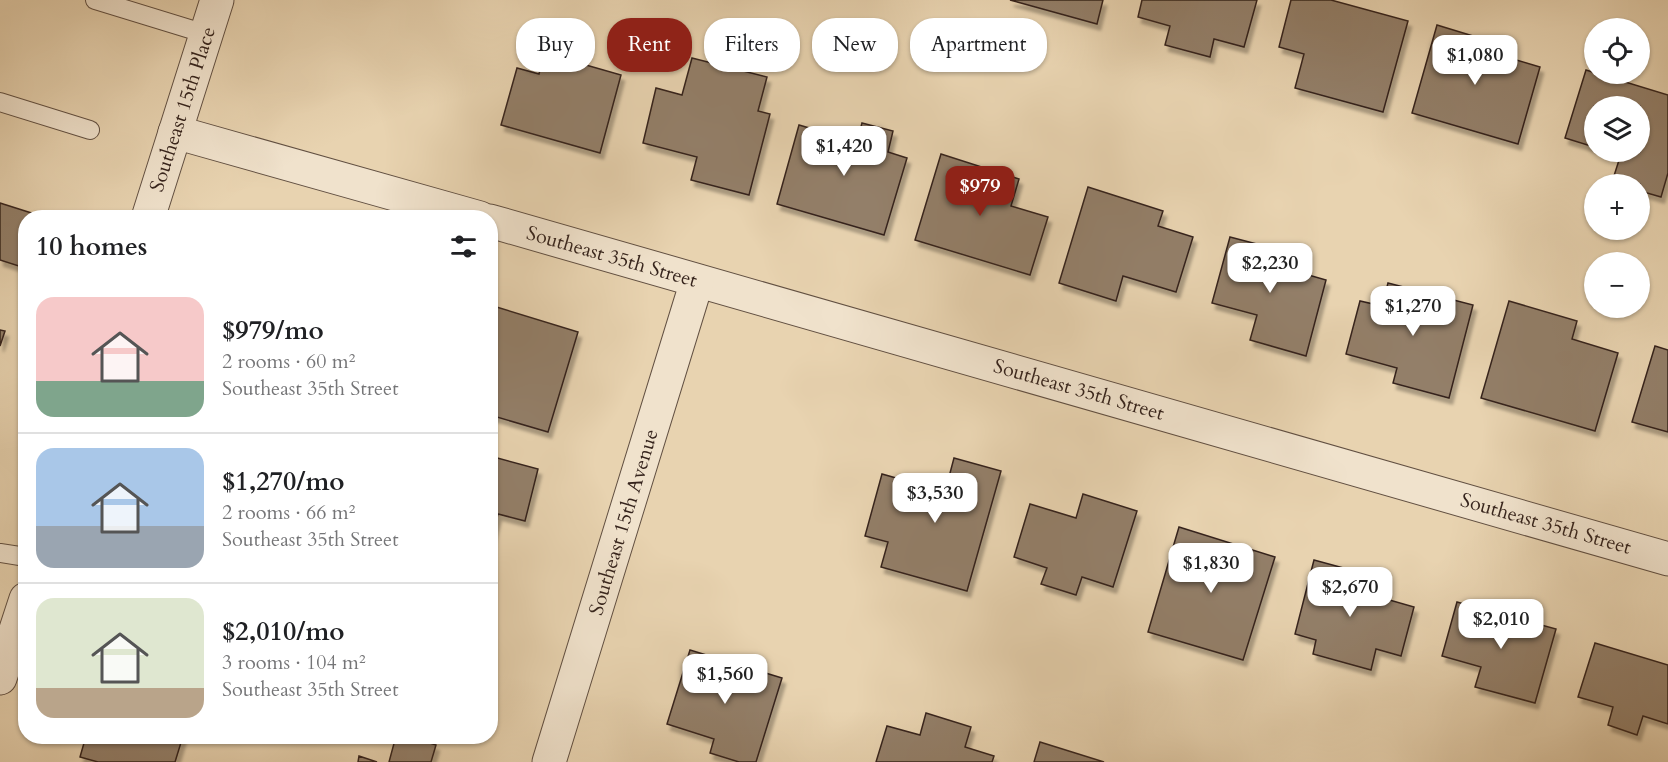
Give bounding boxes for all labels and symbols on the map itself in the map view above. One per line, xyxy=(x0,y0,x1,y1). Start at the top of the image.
street label: Southeast 15th Place xyxy=(143,23,222,195)
pin: $1,080 xyxy=(1426,35,1524,86)
pin: $1,420 xyxy=(795,126,893,177)
pin: $979 xyxy=(944,166,1016,217)
street label: Southeast 35th Street xyxy=(523,219,701,294)
pin: $2,230 xyxy=(1221,243,1319,294)
pin: $1,270 xyxy=(1364,286,1462,337)
street label: Southeast 35th Street xyxy=(990,352,1168,427)
street label: Southeast 15th Avenue xyxy=(582,426,665,618)
pin: $3,530 xyxy=(886,473,984,524)
street label: Southeast 35th Street xyxy=(1457,486,1635,561)
pin: $1,830 xyxy=(1162,543,1260,594)
pin: $2,670 xyxy=(1301,567,1399,618)
pin: $2,010 xyxy=(1452,599,1550,650)
pin: $1,560 xyxy=(676,654,774,705)

